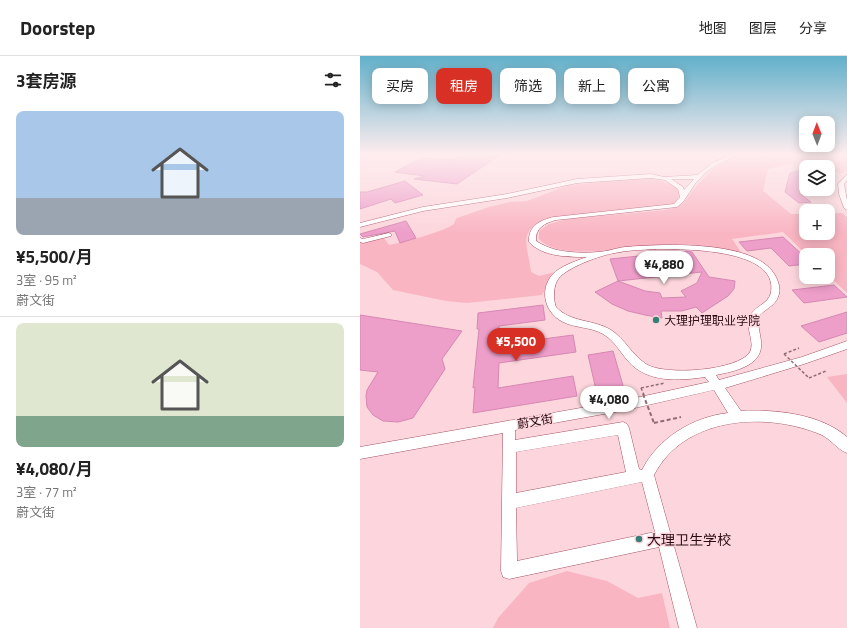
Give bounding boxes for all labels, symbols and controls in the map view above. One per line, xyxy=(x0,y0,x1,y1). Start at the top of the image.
text: Doorstep xyxy=(20,13,95,42)
text: 地图 xyxy=(699,17,727,38)
text: 图层 xyxy=(749,17,777,38)
text: 分享 xyxy=(799,17,827,38)
text: 3套房源 xyxy=(16,68,77,94)
chip: 买房 xyxy=(372,68,428,104)
chip: 租房 xyxy=(436,68,492,104)
chip: 筛选 xyxy=(500,68,556,104)
chip: 新上 xyxy=(564,68,620,104)
chip: 公寓 xyxy=(628,68,684,104)
icon: filters xyxy=(322,69,344,91)
north arrow xyxy=(799,116,835,152)
map controls xyxy=(799,116,835,284)
icon: home xyxy=(144,137,216,209)
button: layers xyxy=(799,160,835,196)
button: + xyxy=(799,204,835,240)
text: ¥5,500/月 xyxy=(16,244,93,270)
button: − xyxy=(799,248,835,284)
pin: ¥4,880 xyxy=(631,251,697,285)
text: ¥4,880 xyxy=(644,254,684,274)
text: 3室 · 95 m² xyxy=(16,270,77,290)
text: 蔚文街 xyxy=(16,290,55,310)
place label: 大理护理职业学院 xyxy=(664,311,760,330)
marker: 大理护理职业学院 xyxy=(651,315,661,325)
pin: ¥5,500 xyxy=(483,328,549,362)
text: ¥5,500 xyxy=(496,331,536,351)
icon: home xyxy=(144,349,216,421)
pin: ¥4,080 xyxy=(576,386,642,420)
text: ¥4,080 xyxy=(589,389,629,409)
street label: 蔚文街 xyxy=(516,409,554,433)
text: ¥4,080/月 xyxy=(16,456,93,482)
text: 3室 · 77 m² xyxy=(16,482,77,502)
text: 蔚文街 xyxy=(16,502,55,522)
place label: 大理卫生学校 xyxy=(647,529,731,550)
marker: 大理卫生学校 xyxy=(634,534,644,544)

